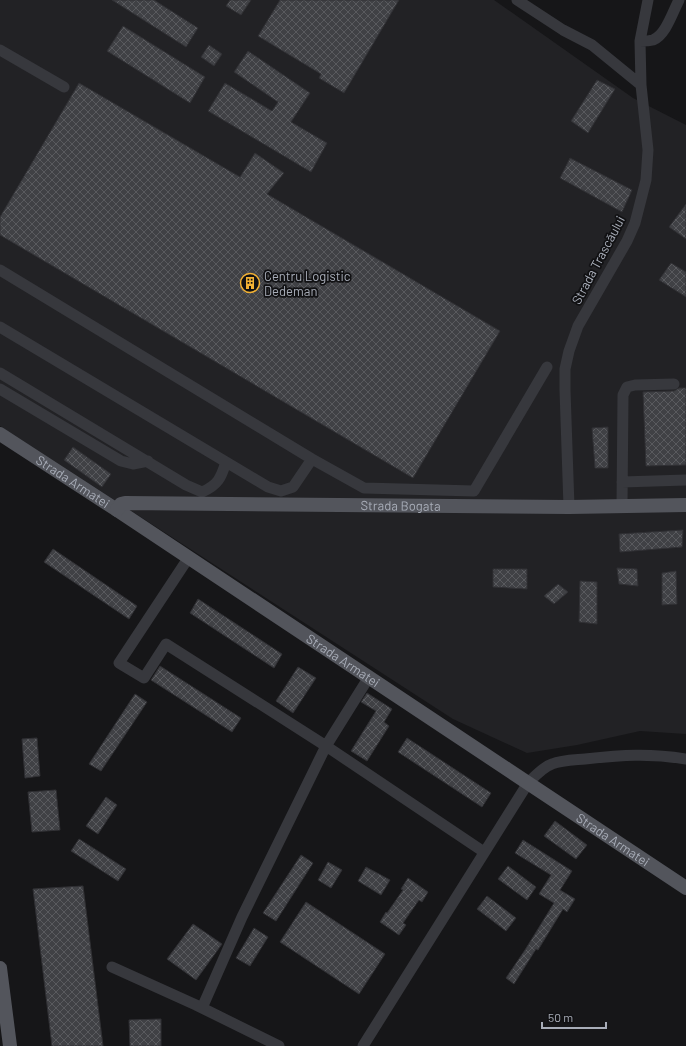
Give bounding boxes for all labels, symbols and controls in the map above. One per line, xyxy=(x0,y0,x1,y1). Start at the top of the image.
street label: Strada Trascăului xyxy=(568,213,628,307)
place label: Centru Logistic Dedeman xyxy=(264,268,351,299)
building icon: Centru Logistic Dedeman xyxy=(239,272,261,294)
street label: Strada Armatei xyxy=(33,452,113,511)
street label: Strada Bogata xyxy=(360,497,441,514)
street label: Strada Armatei xyxy=(303,630,383,690)
street label: Strada Armatei xyxy=(573,809,653,870)
scale bar xyxy=(542,1004,606,1030)
text: 50 m xyxy=(548,1010,573,1024)

